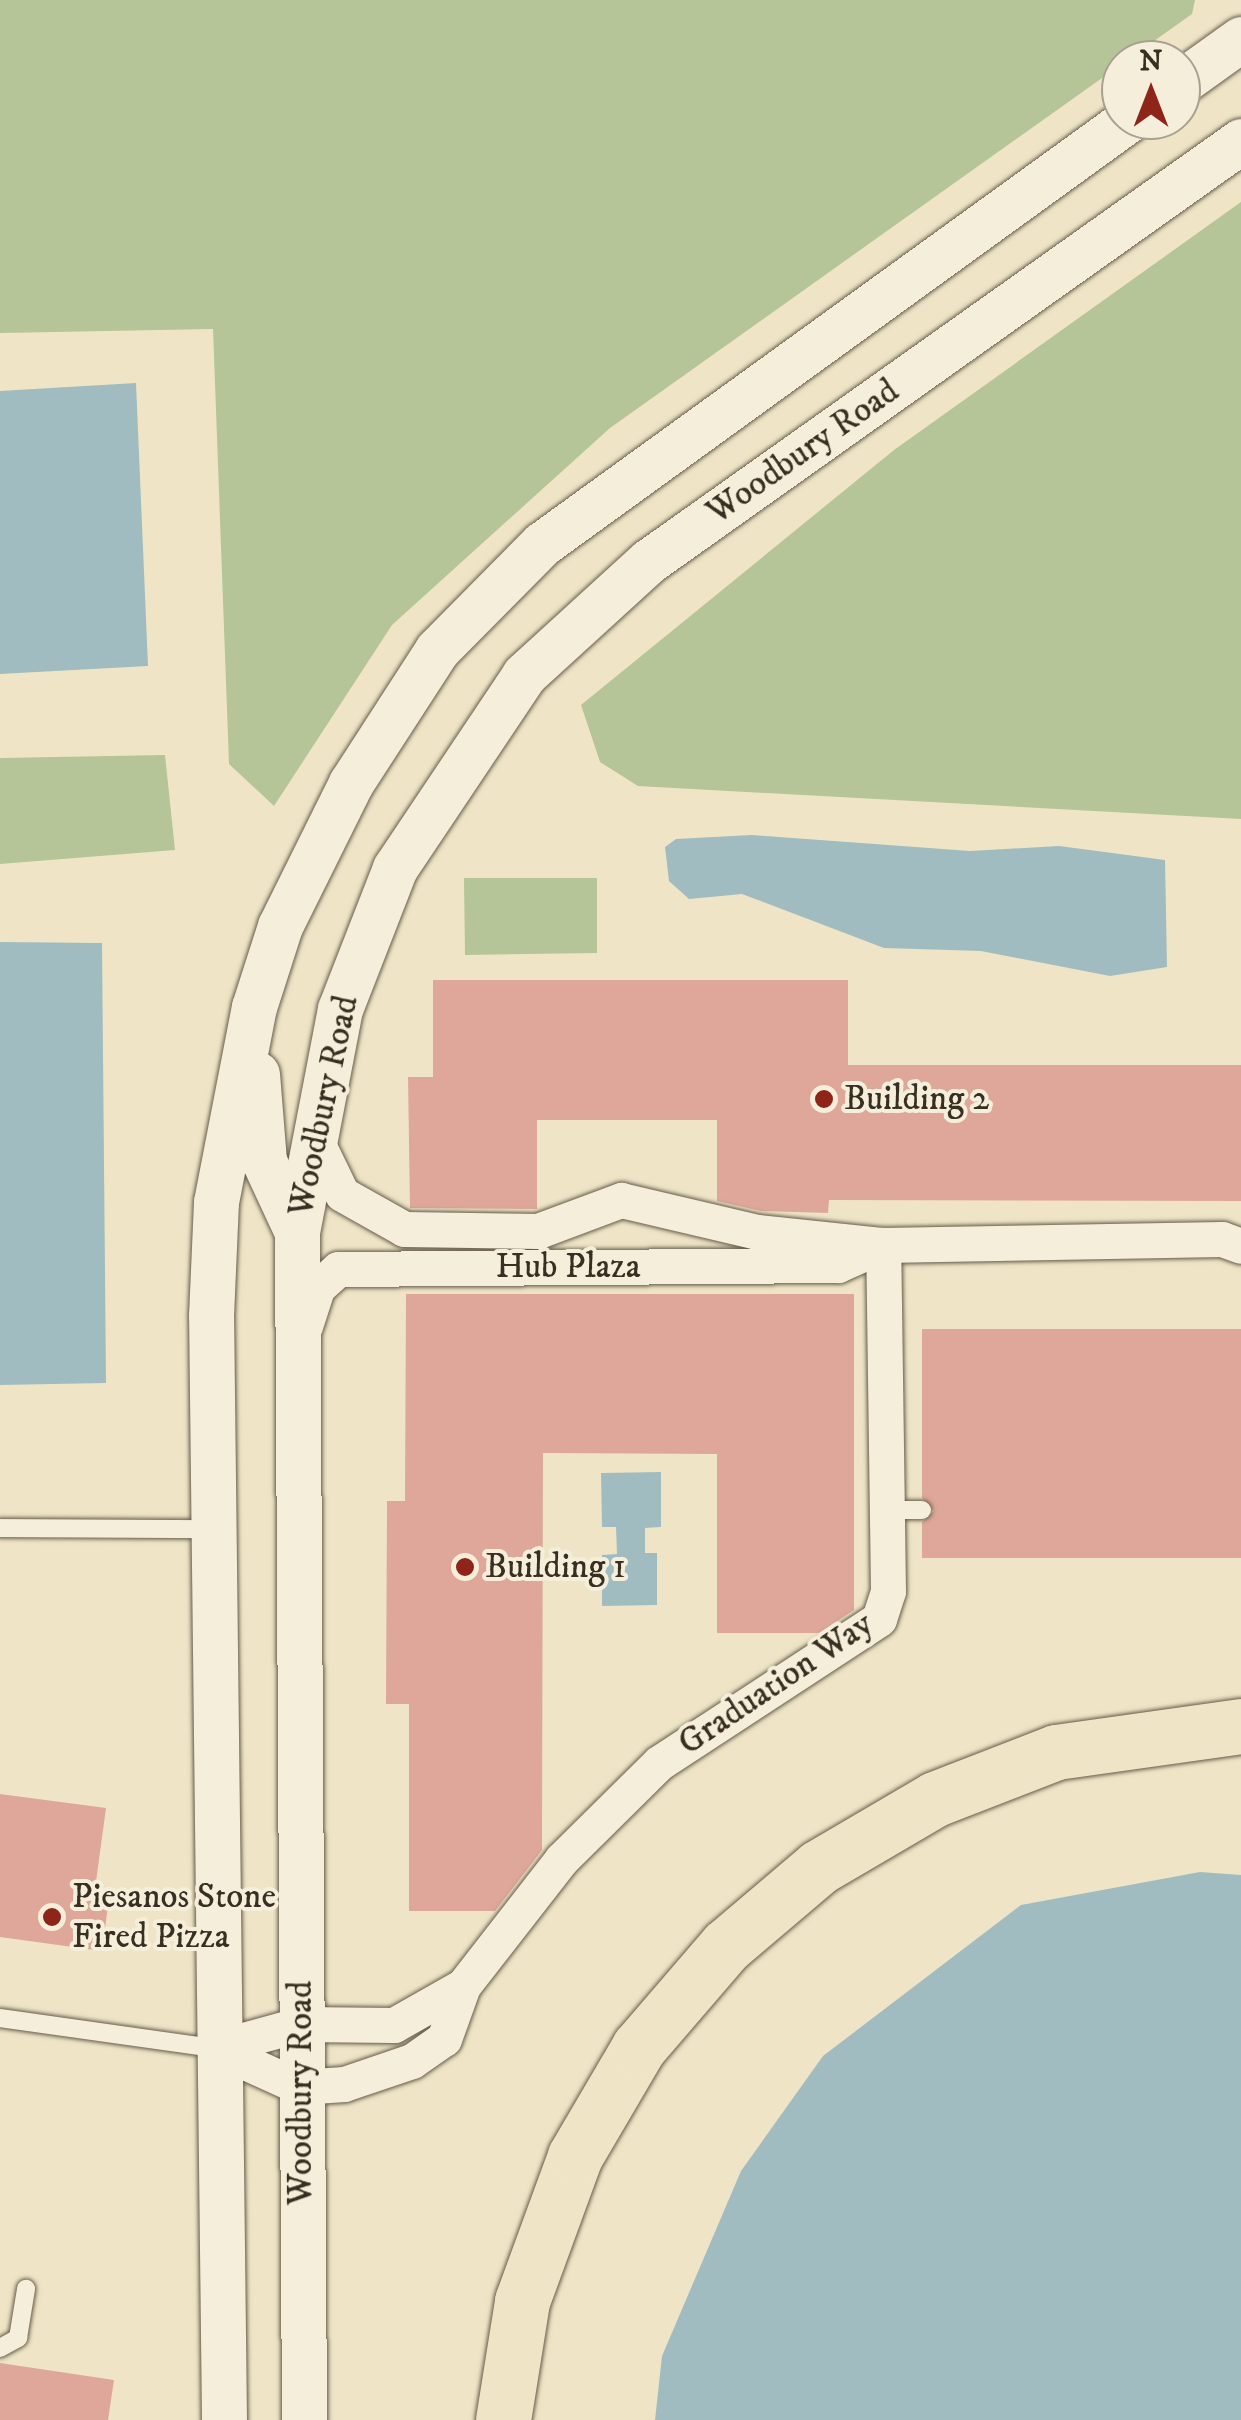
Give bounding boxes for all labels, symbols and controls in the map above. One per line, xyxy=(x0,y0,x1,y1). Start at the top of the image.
north arrow xyxy=(1101,40,1201,140)
text: N xyxy=(1140,44,1162,79)
street label: Woodbury Road xyxy=(699,370,907,534)
street label: Woodbury Road xyxy=(280,992,368,1220)
place label: Building 2 xyxy=(844,1078,989,1120)
marker: Building 2 xyxy=(813,1088,835,1110)
street label: Hub Plaza xyxy=(495,1246,641,1288)
place label: Building 1 xyxy=(485,1546,626,1588)
marker: Building 1 xyxy=(454,1556,476,1578)
street label: Graduation Way xyxy=(671,1603,881,1765)
place label: Piesanos Stone Fired Pizza xyxy=(72,1876,276,1958)
marker: Piesanos Stone Fired Pizza xyxy=(41,1906,63,1928)
street label: Woodbury Road xyxy=(280,1981,322,2205)

